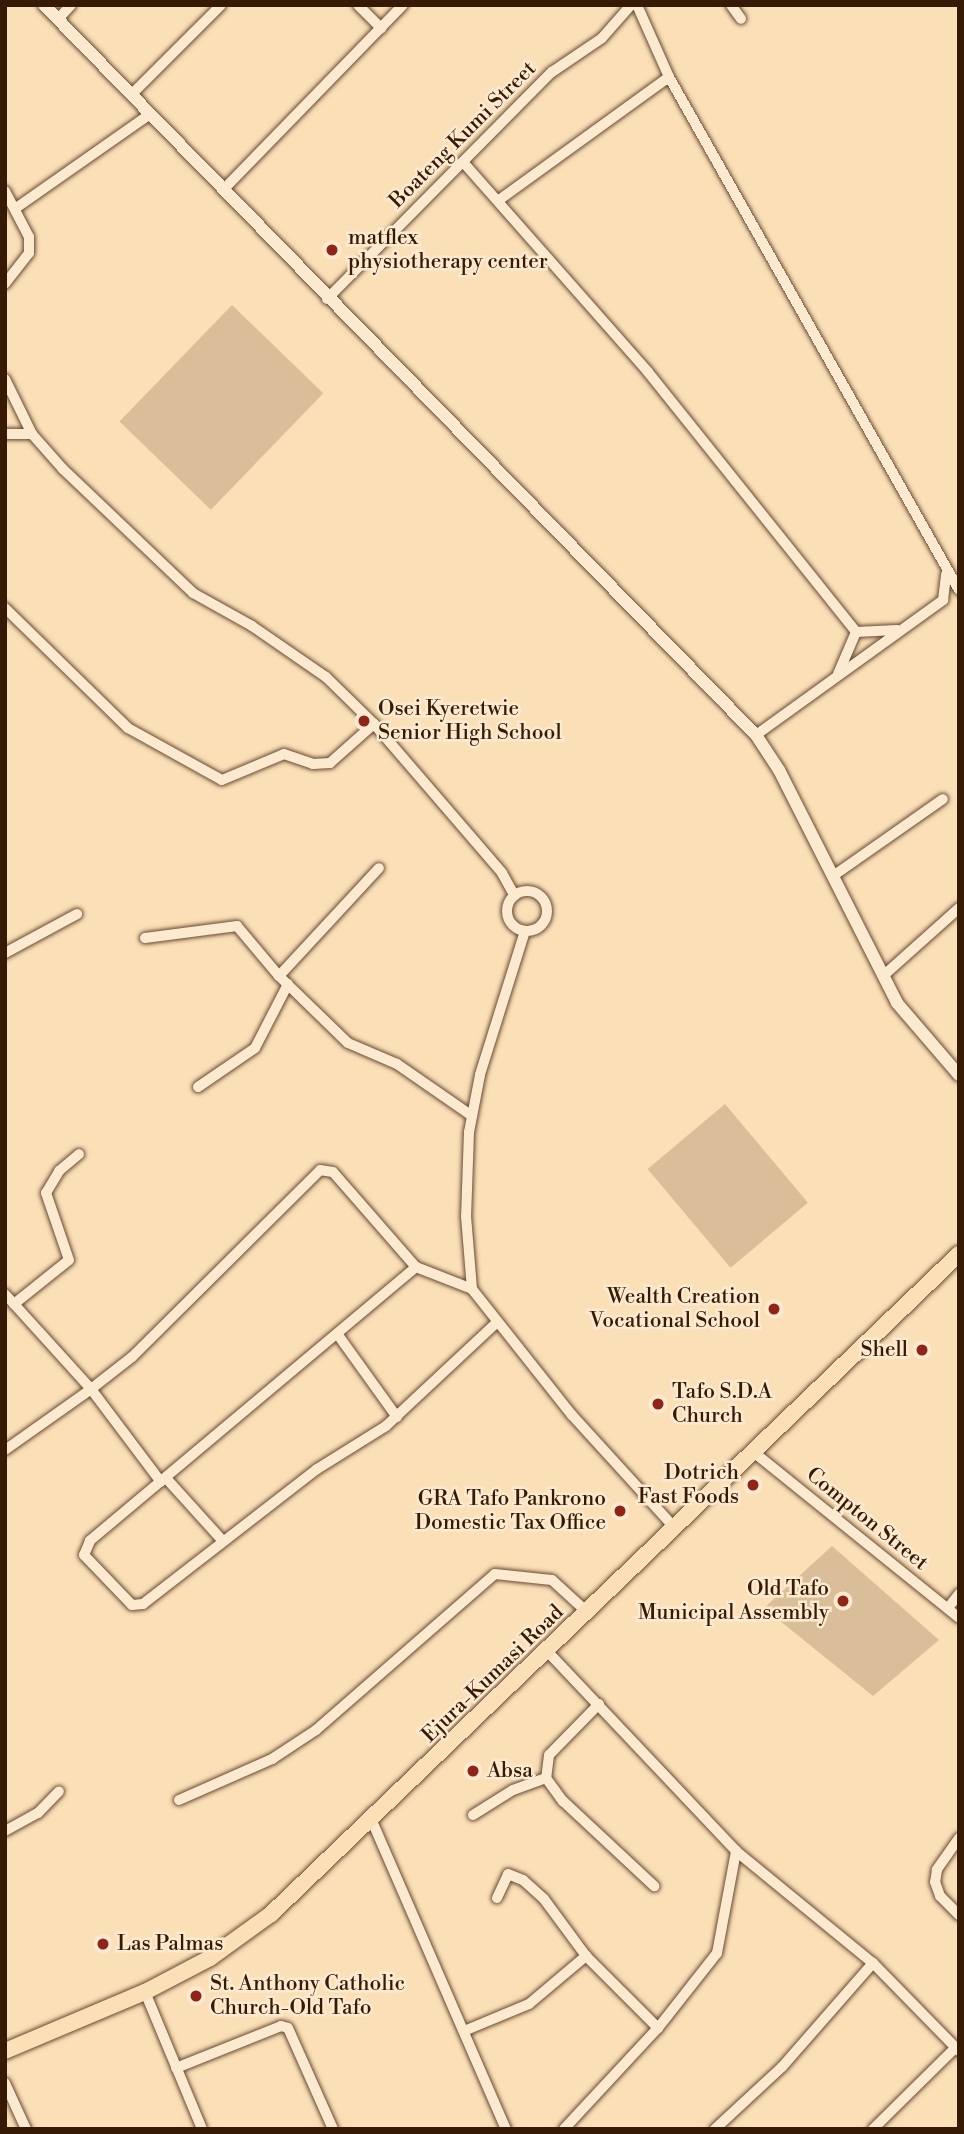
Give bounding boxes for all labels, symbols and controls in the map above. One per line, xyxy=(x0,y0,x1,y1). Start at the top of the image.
street label: Boateng Kumi Street xyxy=(384,56,542,214)
place label: matflex physiotherapy center xyxy=(348,225,548,275)
marker: matflex physiotherapy center xyxy=(322,240,342,260)
place label: Osei Kyeretwie Senior High School xyxy=(378,696,562,746)
marker: Osei Kyeretwie Senior High School xyxy=(356,713,372,729)
place label: Wealth Creation Vocational School xyxy=(589,1284,760,1334)
marker: Wealth Creation Vocational School xyxy=(766,1301,782,1317)
place label: Shell xyxy=(860,1337,908,1363)
marker: Shell xyxy=(914,1342,930,1358)
place label: Tafo S.D.A Church xyxy=(672,1379,772,1429)
marker: Tafo S.D.A Church xyxy=(650,1396,666,1412)
place label: Dotrich Fast Foods xyxy=(638,1460,739,1510)
street label: Compton Street xyxy=(801,1462,933,1576)
marker: Dotrich Fast Foods xyxy=(745,1477,761,1493)
place label: GRA Tafo Pankrono Domestic Tax Office xyxy=(415,1486,606,1536)
marker: GRA Tafo Pankrono Domestic Tax Office xyxy=(612,1503,628,1519)
place label: Old Tafo Municipal Assembly xyxy=(638,1576,829,1626)
marker: Old Tafo Municipal Assembly xyxy=(835,1593,851,1609)
street label: Ejura-Kumasi Road xyxy=(417,1600,569,1748)
place label: Absa xyxy=(487,1758,533,1784)
marker: Absa xyxy=(465,1763,481,1779)
place label: Las Palmas xyxy=(117,1931,223,1957)
marker: Las Palmas xyxy=(95,1936,111,1952)
place label: St. Anthony Catholic Church-Old Tafo xyxy=(210,1971,405,2021)
marker: St. Anthony Catholic Church-Old Tafo xyxy=(188,1988,204,2004)

